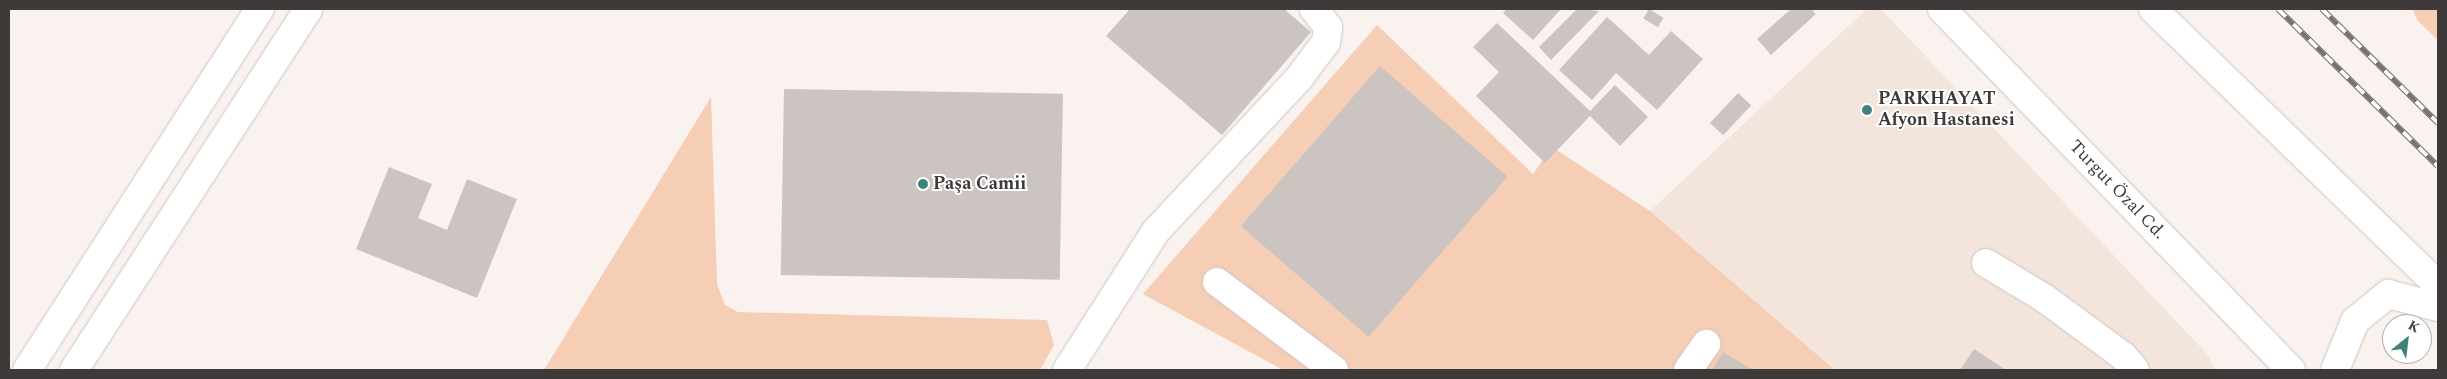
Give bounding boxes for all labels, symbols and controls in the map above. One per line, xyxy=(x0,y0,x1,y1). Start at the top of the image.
place label: PARKHAYAT Afyon Hastanesi xyxy=(1878,89,2015,132)
marker: PARKHAYAT Afyon Hastanesi xyxy=(1860,103,1874,117)
street label: Turgut Özal Cd. xyxy=(2064,136,2170,244)
place label: Paşa Camii xyxy=(933,173,1026,195)
marker: Paşa Camii xyxy=(917,178,929,190)
north arrow xyxy=(2382,314,2432,364)
text: K xyxy=(2404,315,2424,338)

